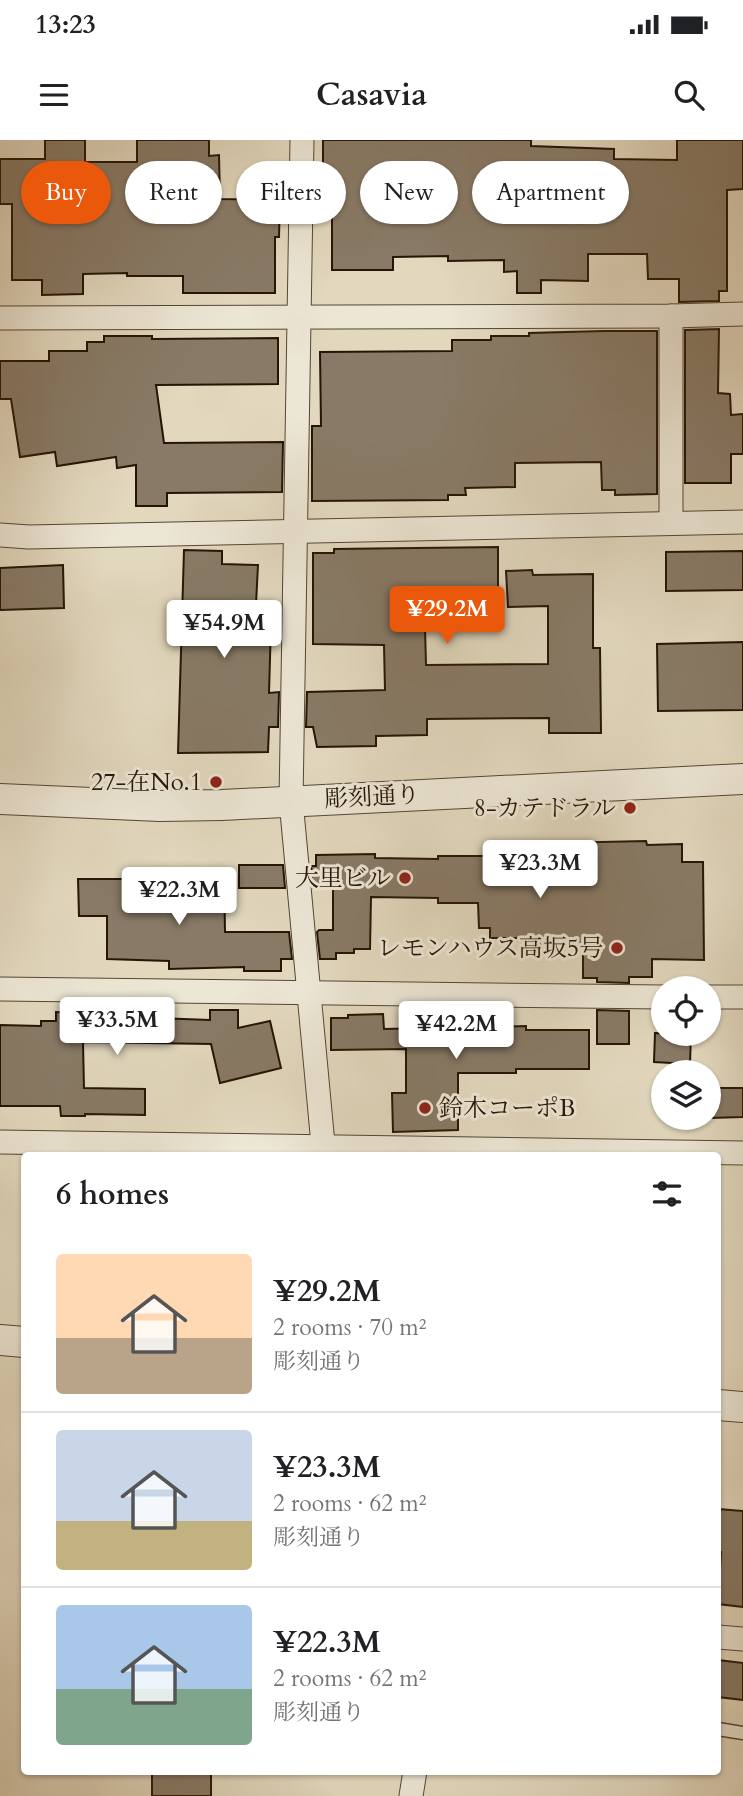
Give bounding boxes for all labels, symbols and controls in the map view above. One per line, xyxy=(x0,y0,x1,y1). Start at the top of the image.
text: 13:23 xyxy=(35,7,96,42)
text: Casavia xyxy=(316,73,427,117)
icon: menu xyxy=(35,76,73,114)
icon: search xyxy=(670,76,708,114)
chip: Buy xyxy=(21,161,111,224)
chip: Rent xyxy=(125,161,222,224)
chip: Filters xyxy=(236,161,346,224)
chip: New xyxy=(360,161,458,224)
chip: Apartment xyxy=(472,161,629,224)
pin: ¥29.2M xyxy=(390,587,504,646)
text: ¥29.2M xyxy=(406,593,488,624)
pin: ¥54.9M xyxy=(167,601,281,660)
text: ¥54.9M xyxy=(183,607,265,638)
place label: 27-在No.1 xyxy=(91,766,202,799)
marker: 27-在No.1 xyxy=(208,774,224,790)
street label: 彫刻通り xyxy=(323,778,421,816)
place label: 8-カテドラル xyxy=(474,792,616,825)
marker: 8-カテドラル xyxy=(622,800,638,816)
pin: ¥23.3M xyxy=(483,840,597,900)
text: ¥23.3M xyxy=(499,847,581,878)
place label: 大里ビル xyxy=(295,862,391,895)
pin: ¥22.3M xyxy=(122,868,236,927)
marker: 大里ビル xyxy=(397,870,413,886)
text: ¥22.3M xyxy=(138,874,220,905)
place label: レモンハウス高坂5号 xyxy=(377,932,603,965)
marker: レモンハウス高坂5号 xyxy=(609,940,625,956)
map controls xyxy=(651,976,721,1130)
button: locate xyxy=(651,976,721,1046)
pin: ¥33.5M xyxy=(60,998,174,1057)
pin: ¥42.2M xyxy=(399,1002,513,1061)
text: ¥33.5M xyxy=(76,1004,158,1035)
text: ¥42.2M xyxy=(415,1008,497,1039)
button: layers xyxy=(651,1060,721,1130)
place label: 鈴木コーポB xyxy=(439,1092,575,1125)
marker: 鈴木コーポB xyxy=(417,1100,433,1116)
text: 6 homes xyxy=(56,1174,169,1215)
icon: filters xyxy=(648,1175,686,1213)
text: ¥29.2M xyxy=(273,1271,381,1312)
icon: home xyxy=(112,1282,196,1366)
text: 2 rooms · 70 m² xyxy=(273,1312,426,1343)
text: 彫刻通り xyxy=(273,1346,365,1377)
text: ¥23.3M xyxy=(273,1447,381,1488)
icon: home xyxy=(112,1458,196,1542)
text: 2 rooms · 62 m² xyxy=(273,1488,426,1519)
text: 彫刻通り xyxy=(273,1522,365,1553)
text: ¥22.3M xyxy=(273,1622,381,1663)
icon: home xyxy=(112,1633,196,1717)
text: 2 rooms · 62 m² xyxy=(273,1663,426,1694)
text: 彫刻通り xyxy=(273,1697,365,1728)

